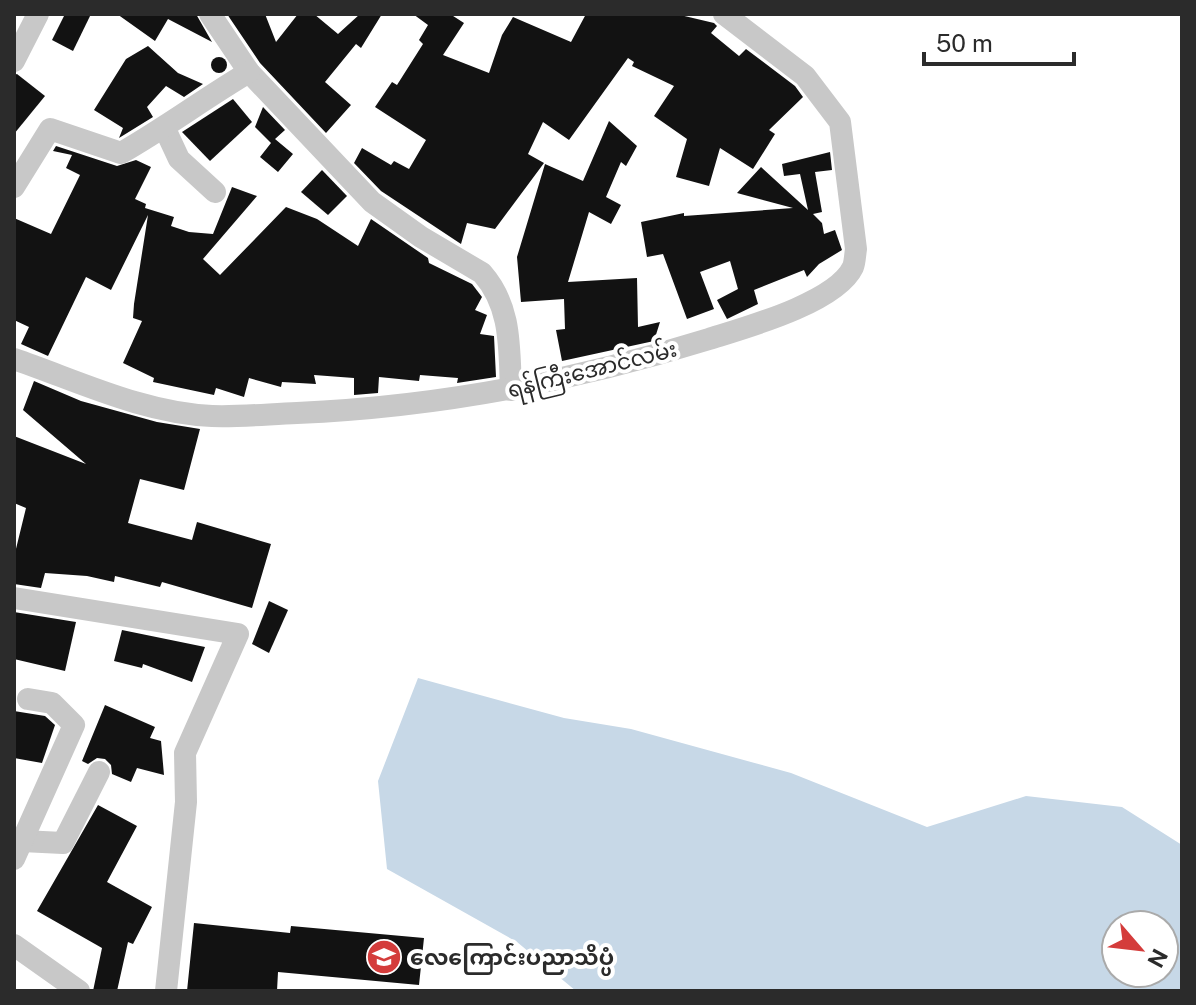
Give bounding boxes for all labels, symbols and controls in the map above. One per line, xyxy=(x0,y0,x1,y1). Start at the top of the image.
scale bar xyxy=(924,16,1074,66)
text: 50 m xyxy=(936,29,993,57)
street label: ရန်ကြီးအောင်လမ်း xyxy=(504,333,681,407)
north arrow xyxy=(1100,909,1180,989)
school or university icon: လေကြောင်းပညာသိပ္ပံ xyxy=(365,938,403,976)
place label: လေကြောင်းပညာသိပ္ပံ xyxy=(410,942,614,976)
text: N xyxy=(1142,945,1173,972)

